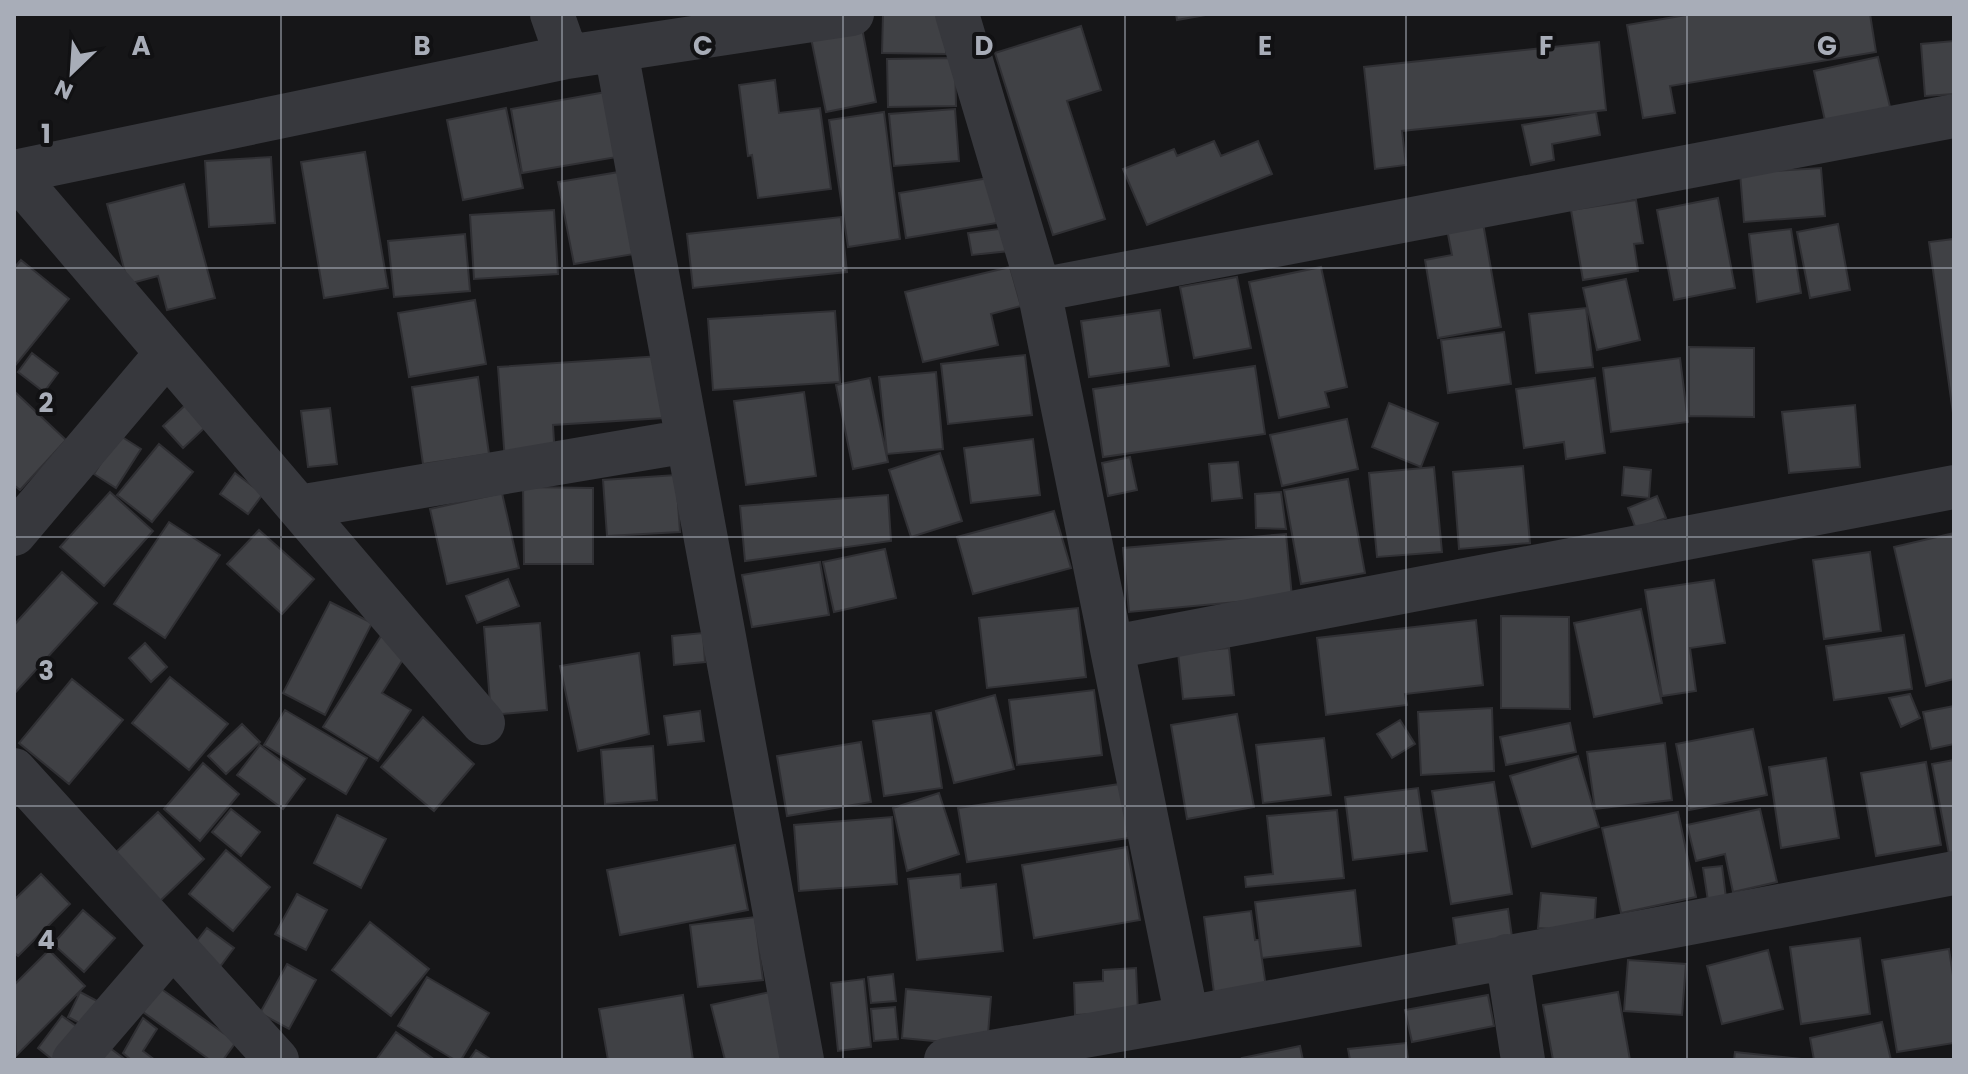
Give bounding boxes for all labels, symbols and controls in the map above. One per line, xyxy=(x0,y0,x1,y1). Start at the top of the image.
text: A xyxy=(131,28,151,64)
text: B xyxy=(413,28,431,64)
text: C xyxy=(693,28,713,64)
text: D xyxy=(975,28,994,64)
text: E xyxy=(1258,28,1272,64)
text: F xyxy=(1539,28,1553,64)
text: G xyxy=(1817,28,1837,64)
north arrow xyxy=(32,32,112,112)
text: N xyxy=(50,72,78,107)
text: 1 xyxy=(41,116,51,152)
text: 2 xyxy=(39,385,54,421)
text: 3 xyxy=(38,653,54,689)
text: 4 xyxy=(37,922,55,958)

